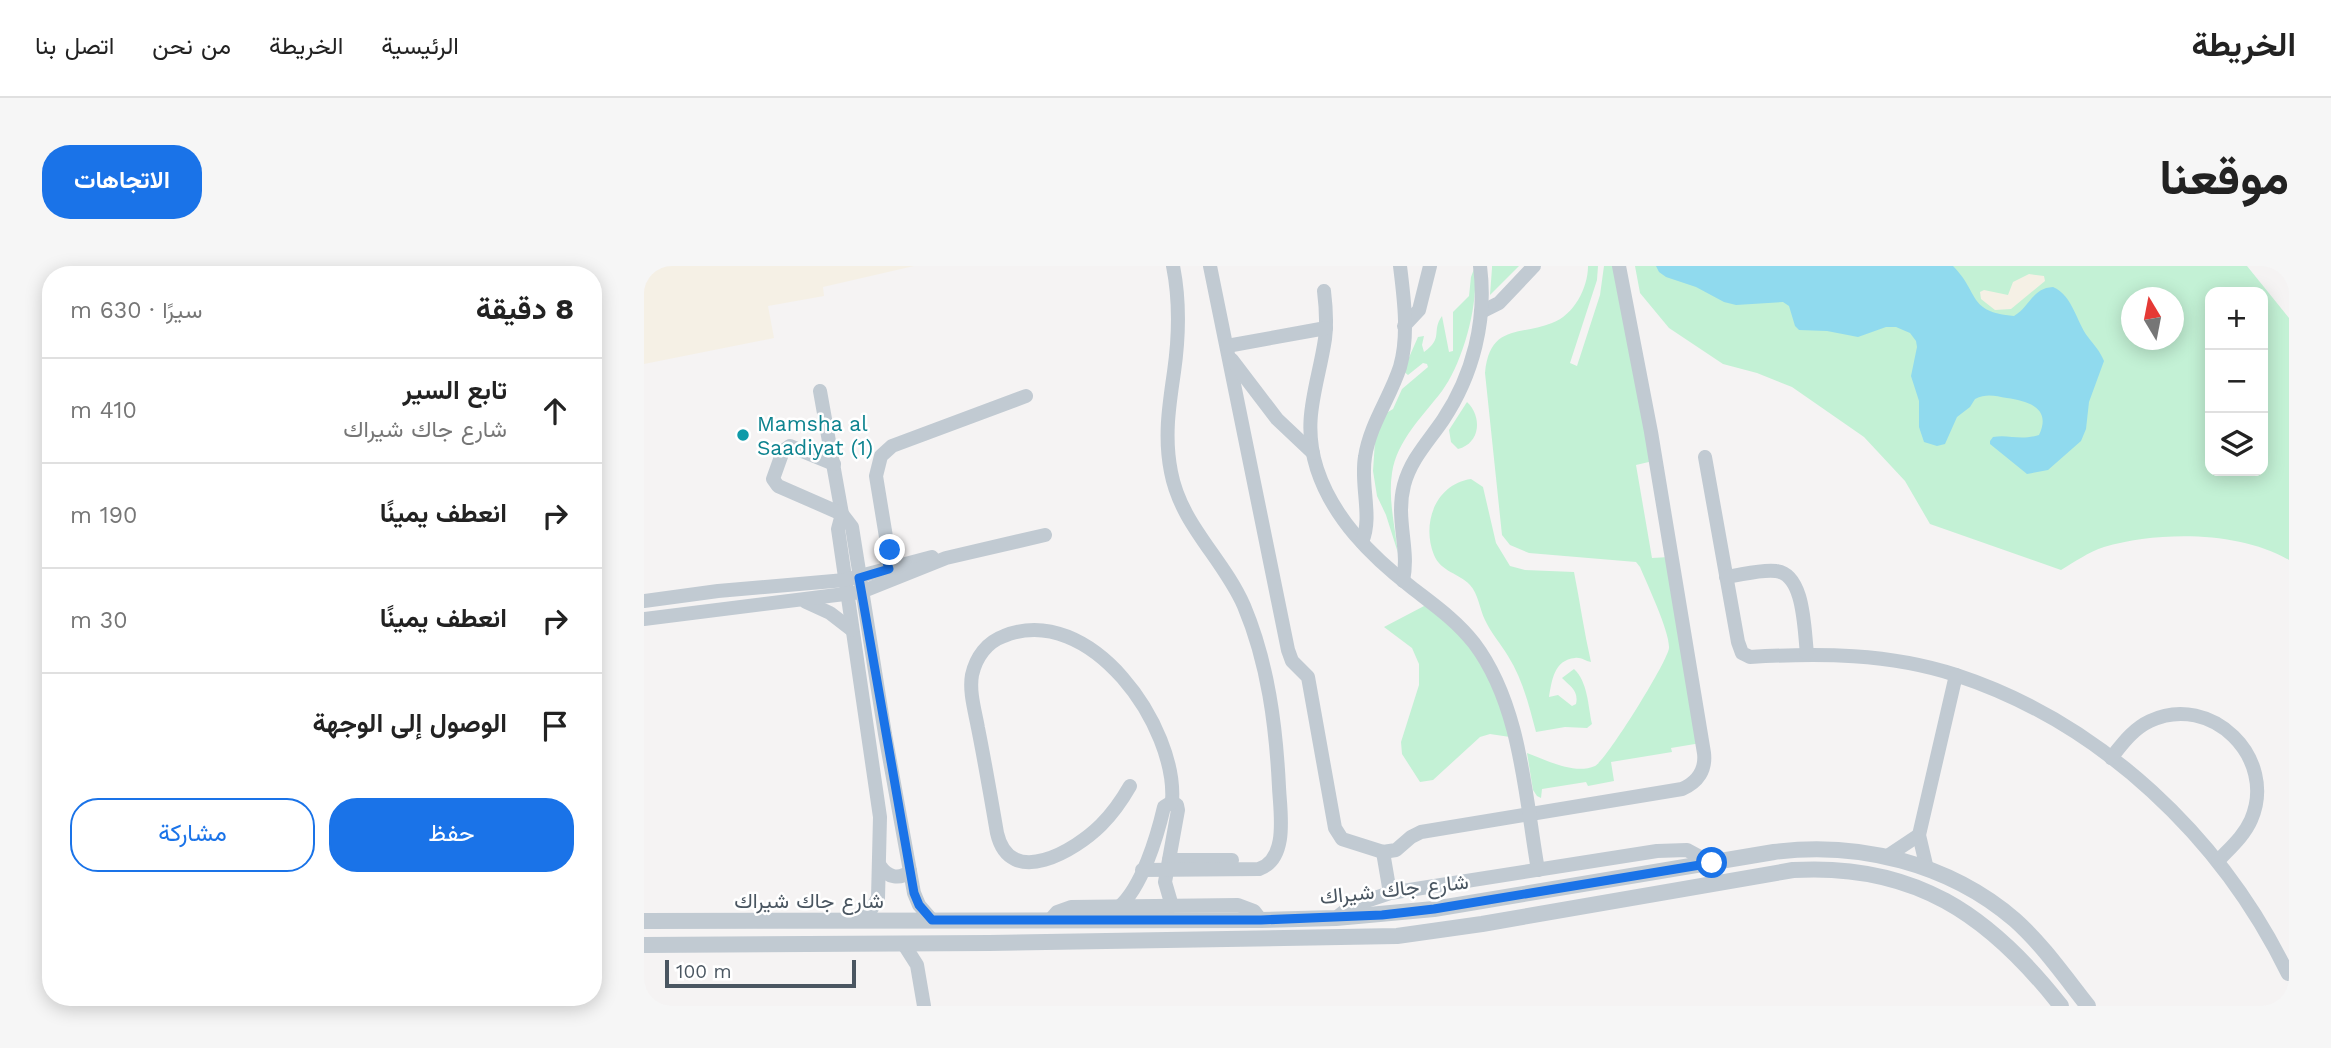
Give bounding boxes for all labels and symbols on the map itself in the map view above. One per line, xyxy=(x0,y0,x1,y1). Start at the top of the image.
north arrow xyxy=(2121,287,2184,350)
place label: Mamsha al Saadiyat (1) xyxy=(757,411,873,460)
marker: Mamsha al Saadiyat (1) xyxy=(735,427,751,443)
route end xyxy=(874,534,905,565)
route start xyxy=(1696,847,1727,878)
street label: شارع جاك شيراك xyxy=(1318,869,1470,911)
street label: شارع جاك شيراك xyxy=(734,888,884,915)
scale bar xyxy=(665,957,856,989)

